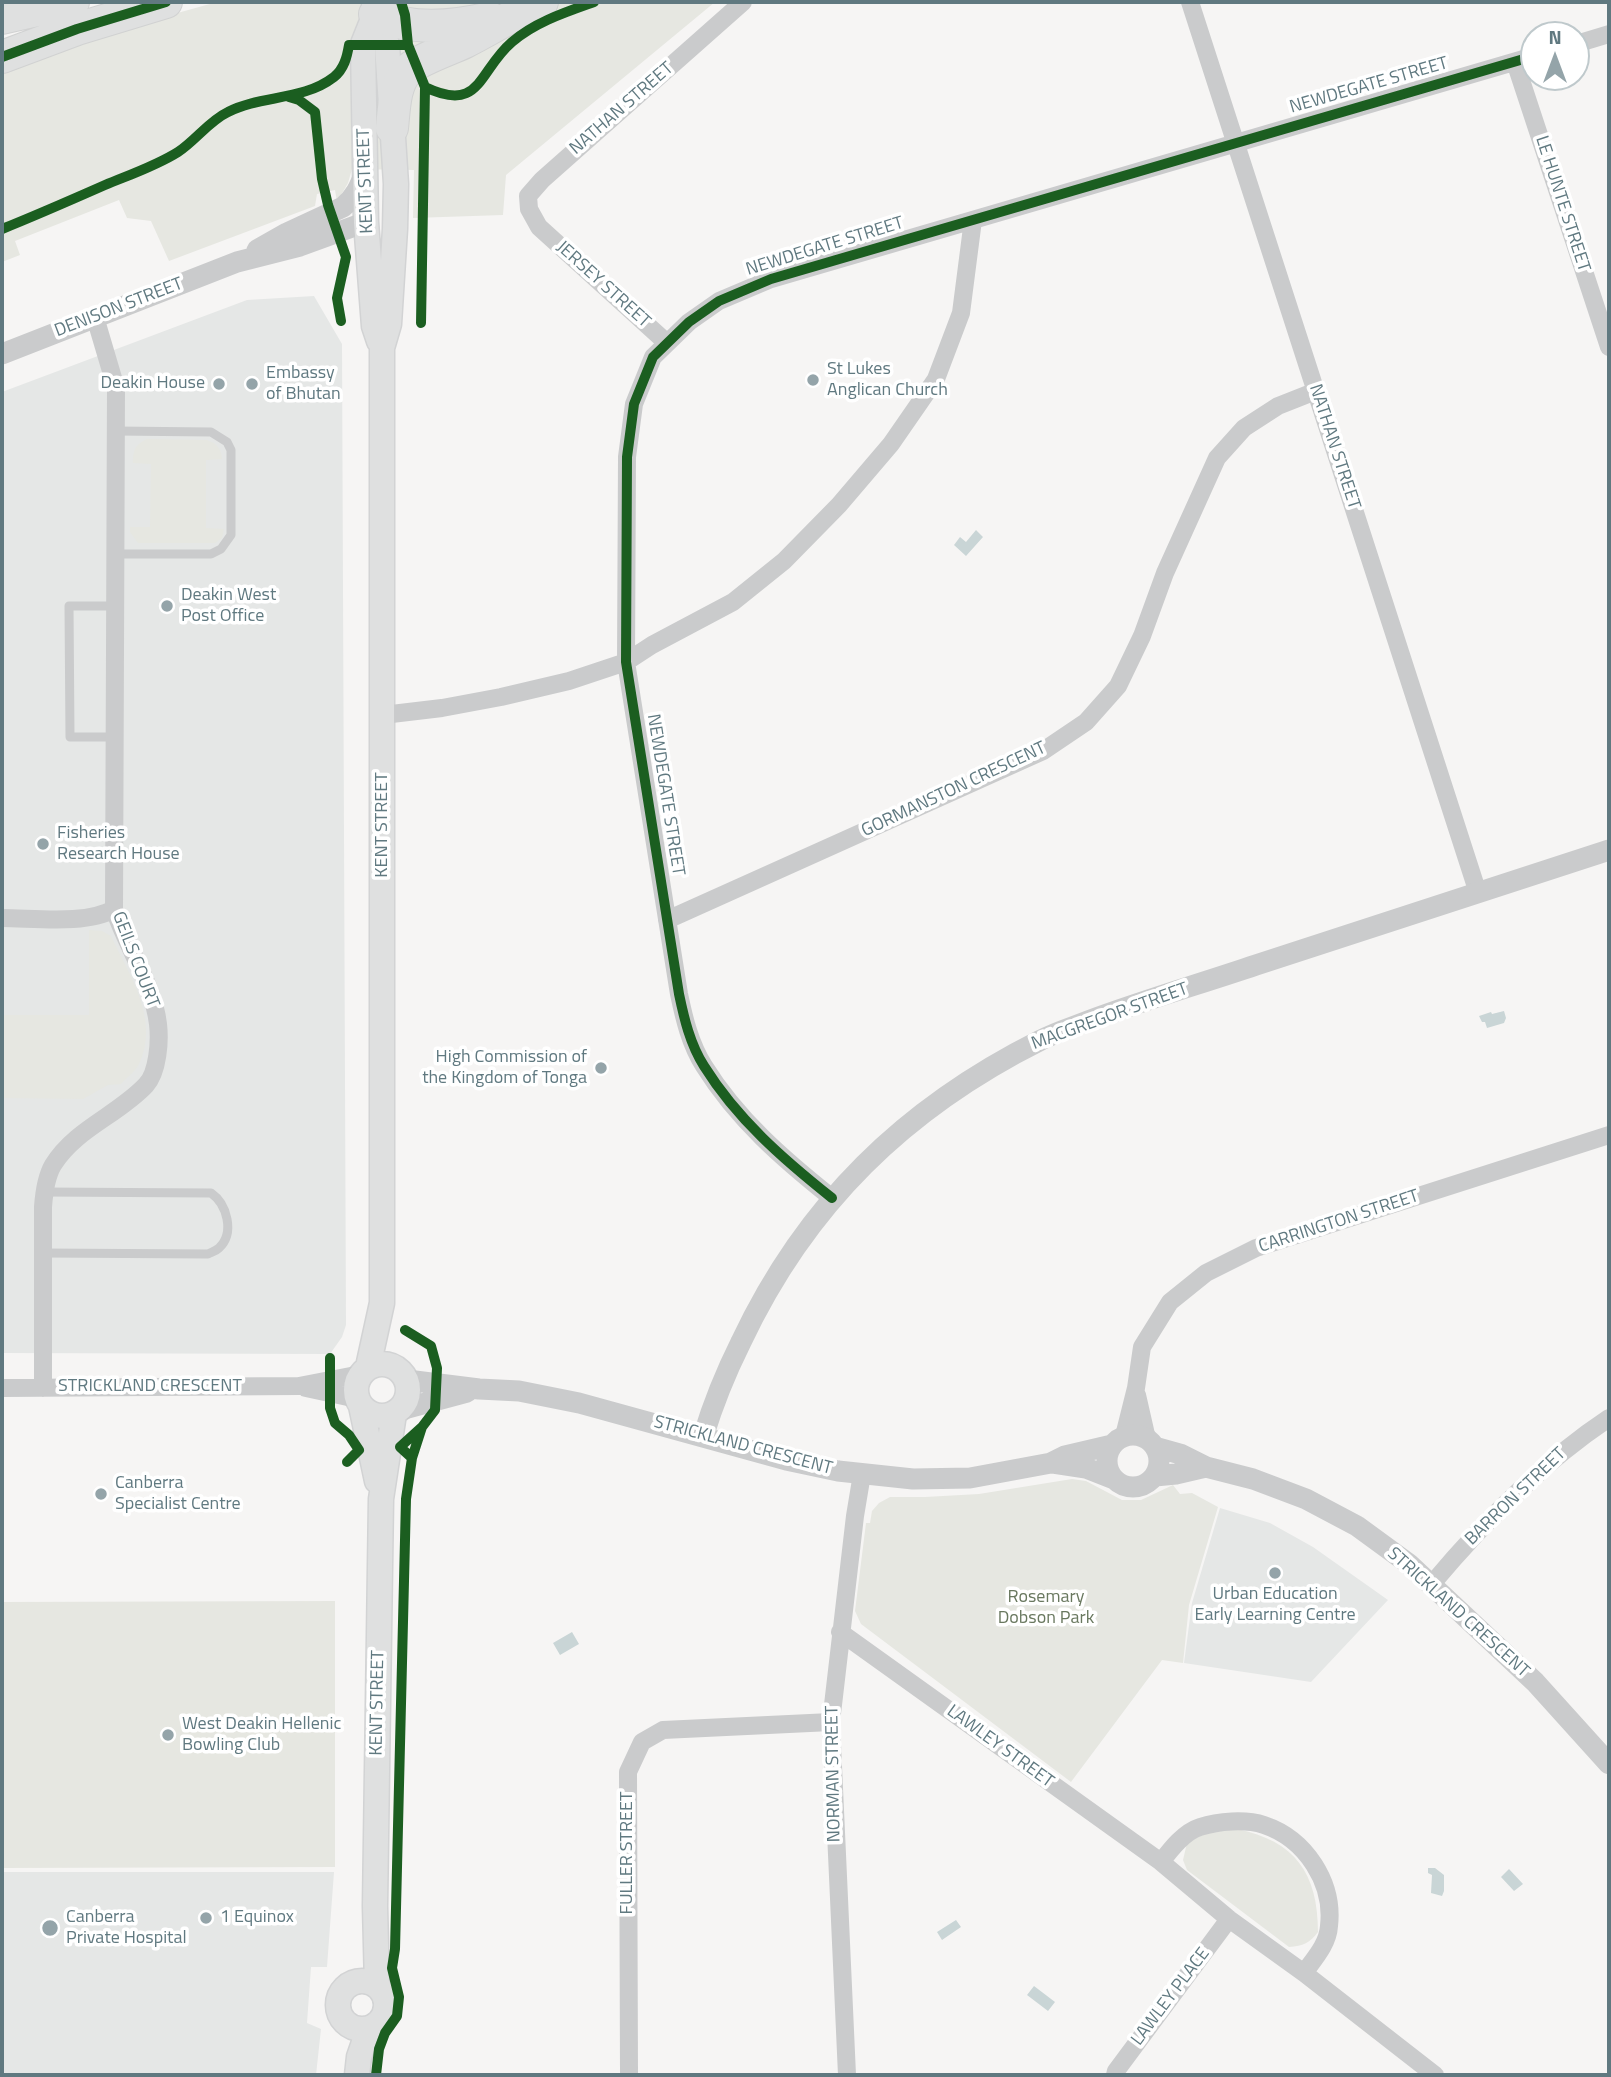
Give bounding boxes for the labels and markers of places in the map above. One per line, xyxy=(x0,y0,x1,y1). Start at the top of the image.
place label: St Lukes Anglican Church xyxy=(827,359,948,402)
place label: Embassy of Bhutan xyxy=(266,363,341,406)
marker: St Lukes Anglican Church xyxy=(805,372,821,388)
place label: Deakin House xyxy=(101,373,205,395)
marker: Deakin House xyxy=(211,376,227,392)
marker: Embassy of Bhutan xyxy=(244,376,260,392)
place label: Deakin West Post Office xyxy=(181,585,276,628)
marker: Deakin West Post Office xyxy=(159,598,175,614)
place label: Fisheries Research House xyxy=(57,823,180,866)
marker: Fisheries Research House xyxy=(35,836,51,852)
place label: High Commission of the Kingdom of Tonga xyxy=(422,1047,587,1090)
marker: High Commission of the Kingdom of Tonga xyxy=(593,1060,609,1076)
place label: Canberra Specialist Centre xyxy=(115,1473,241,1516)
marker: Canberra Specialist Centre xyxy=(93,1486,109,1502)
marker: Urban Education Early Learning Centre xyxy=(1267,1565,1283,1581)
place label: Urban Education Early Learning Centre xyxy=(1194,1584,1356,1626)
place label: West Deakin Hellenic Bowling Club xyxy=(182,1714,341,1756)
marker: West Deakin Hellenic Bowling Club xyxy=(160,1727,176,1743)
place label: Canberra Private Hospital xyxy=(66,1907,187,1950)
place label: 1 Equinox xyxy=(220,1907,294,1929)
marker: 1 Equinox xyxy=(198,1910,214,1926)
marker: Canberra Private Hospital xyxy=(40,1918,60,1938)

